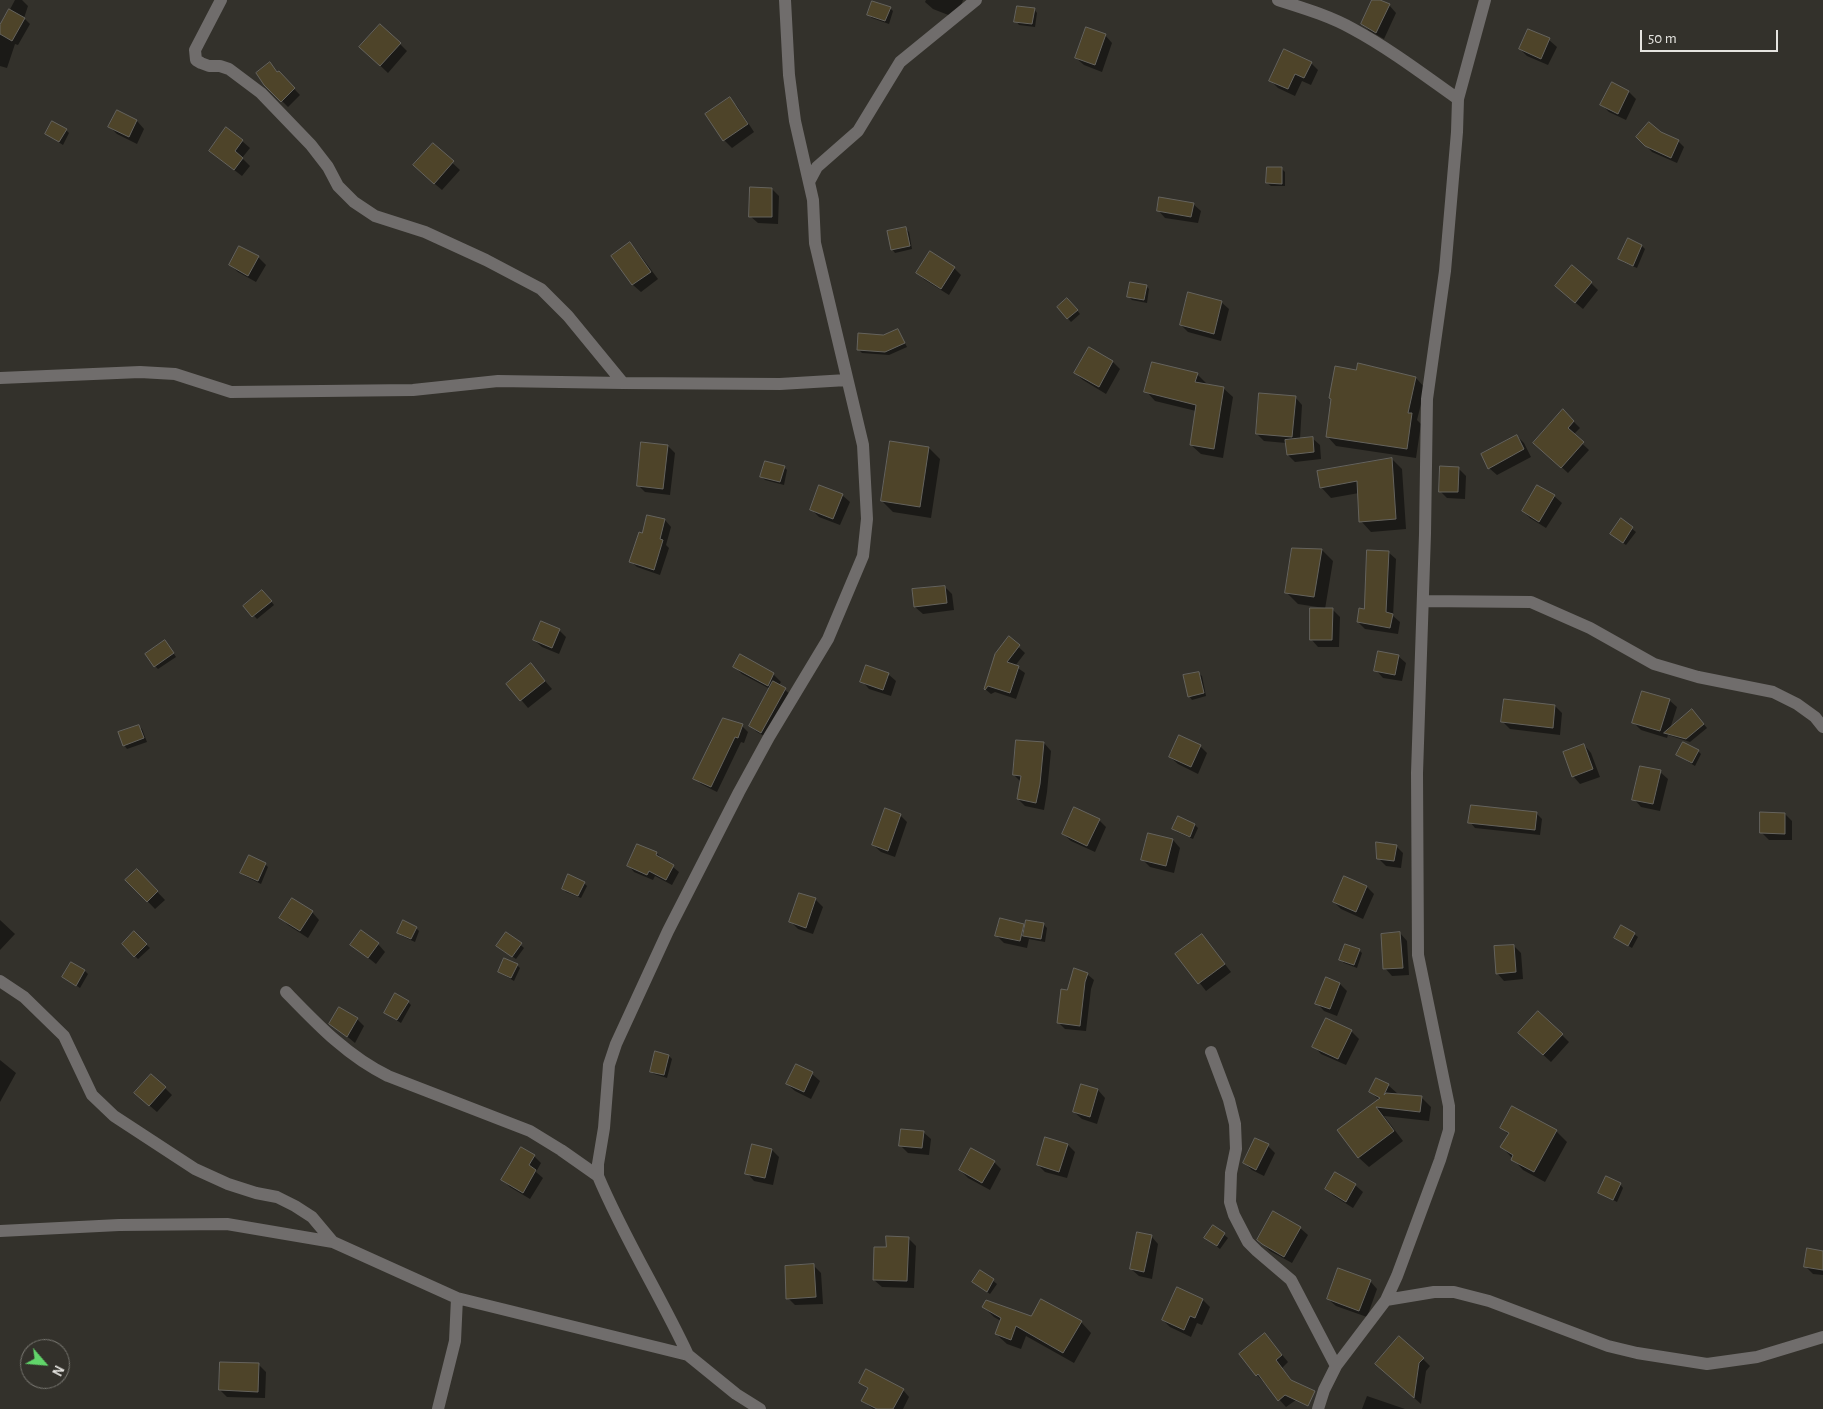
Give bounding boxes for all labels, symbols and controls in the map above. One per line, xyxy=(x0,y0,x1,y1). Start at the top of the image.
scale bar xyxy=(1643,20,1780,52)
text: 50 m xyxy=(1648,31,1677,46)
north arrow xyxy=(20,1339,70,1389)
text: N xyxy=(49,1363,66,1378)

